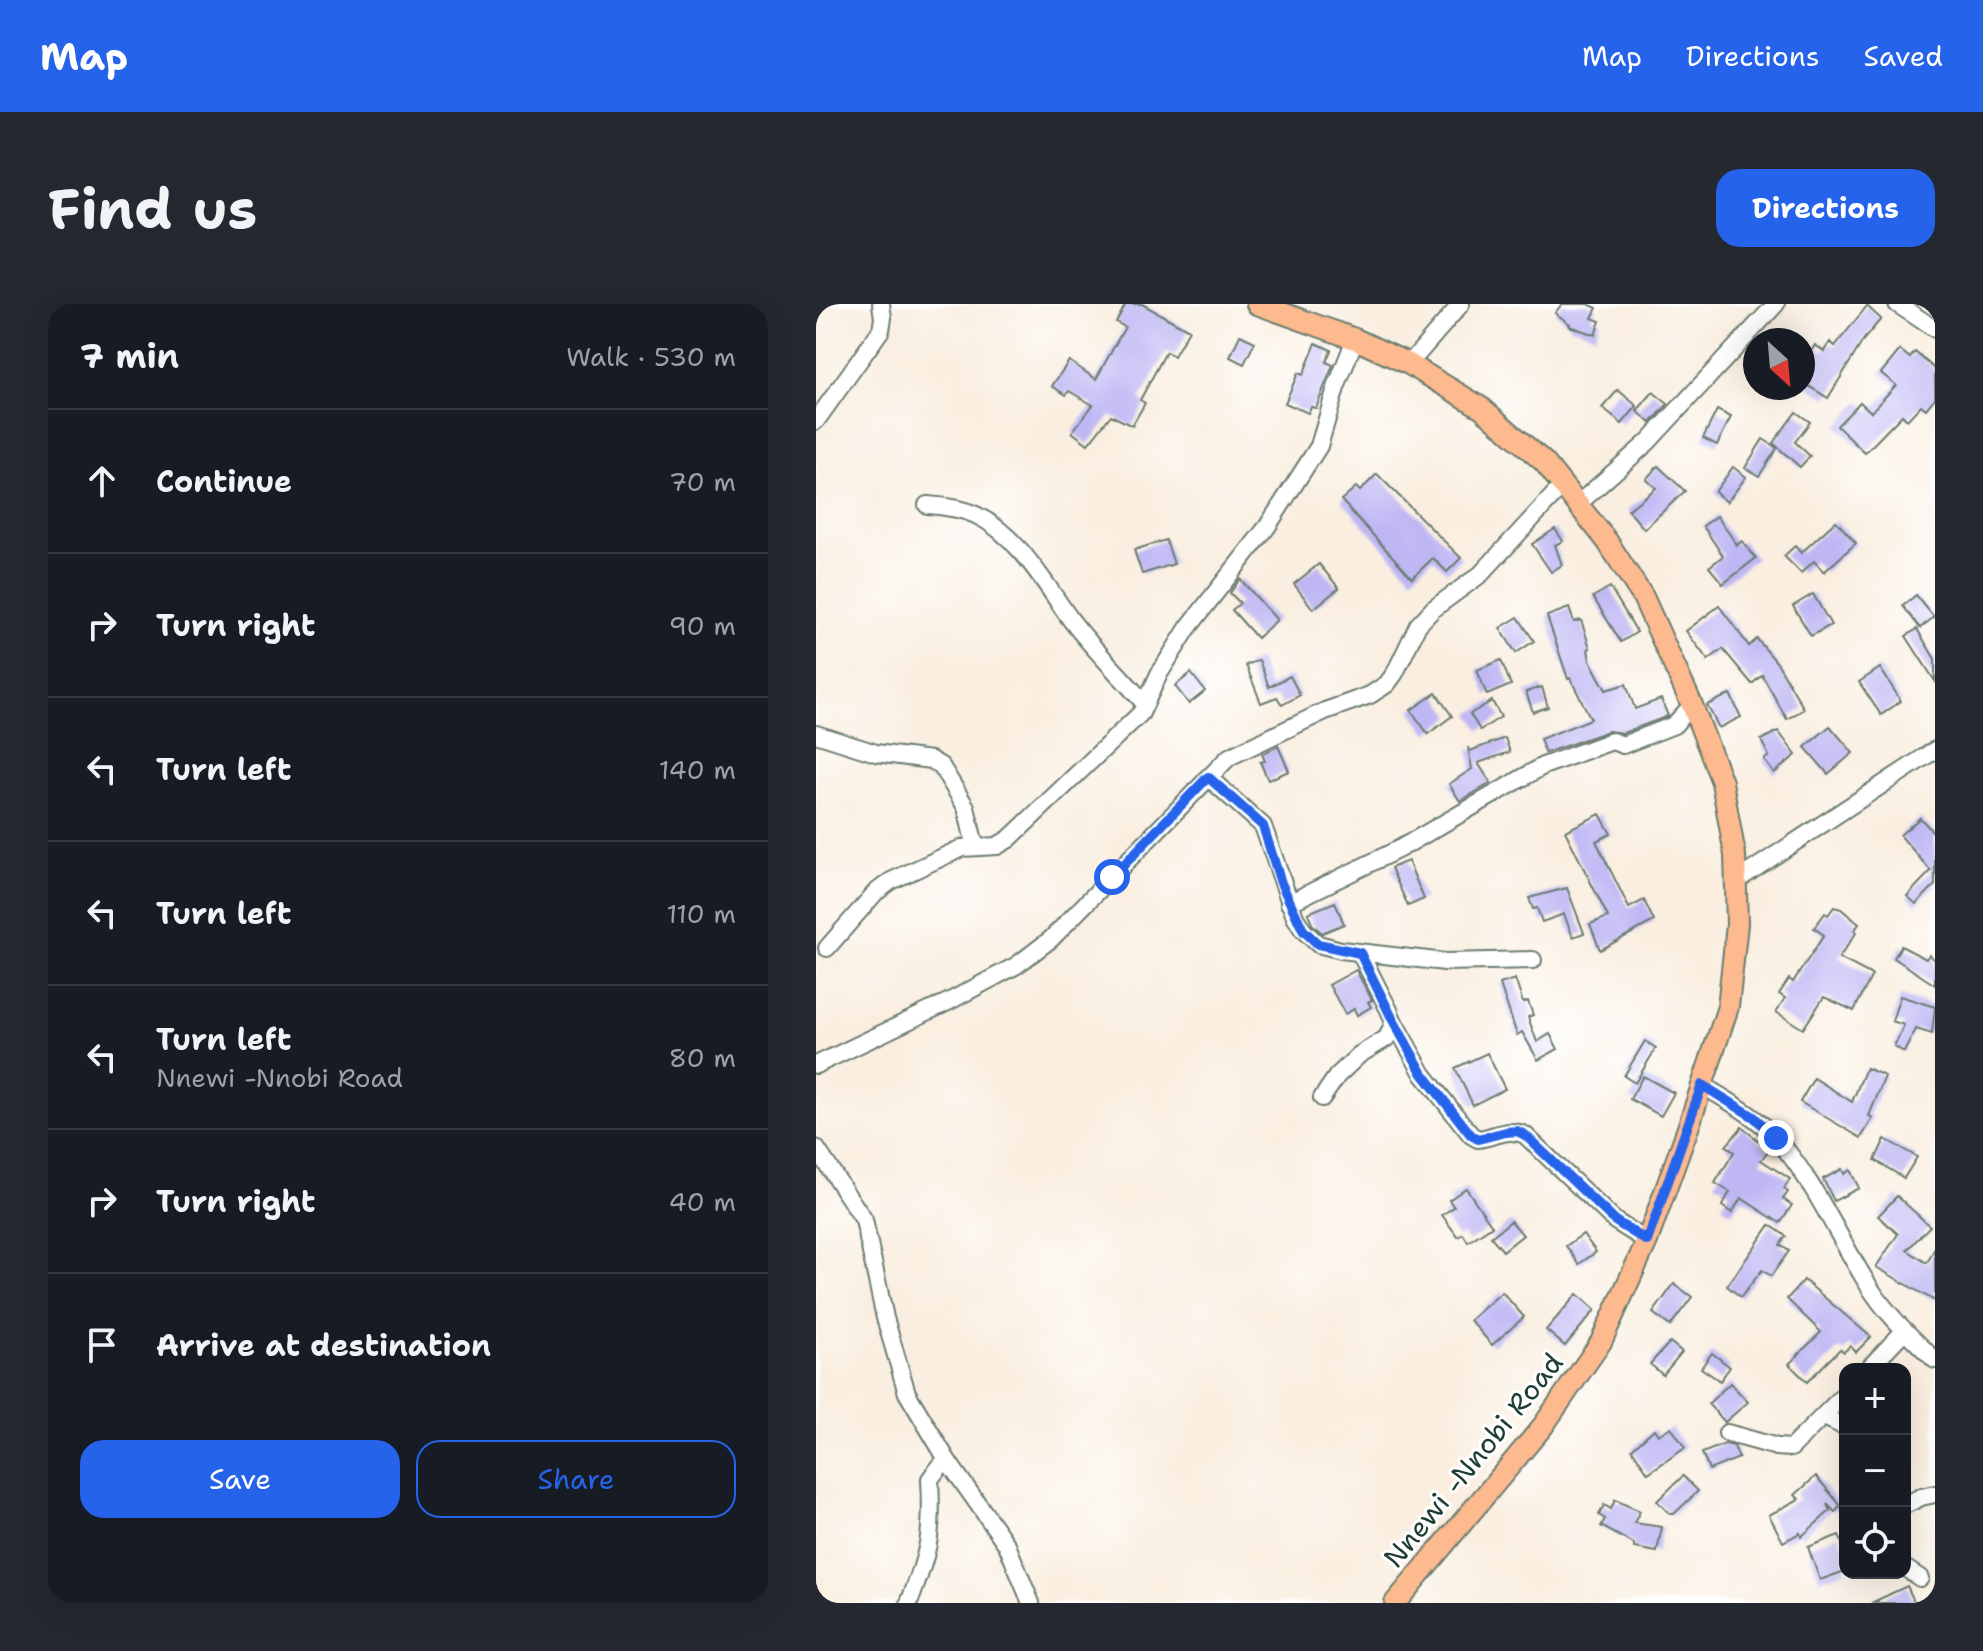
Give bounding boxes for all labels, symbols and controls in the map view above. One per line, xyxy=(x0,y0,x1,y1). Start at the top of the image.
text: Map xyxy=(40,31,128,82)
text: Map xyxy=(1582,37,1642,75)
text: Directions xyxy=(1686,37,1820,75)
text: Saved xyxy=(1864,37,1943,75)
button: Directions xyxy=(1716,169,1935,247)
text: Find us xyxy=(48,171,257,246)
north arrow xyxy=(1743,328,1815,400)
text: 7 min xyxy=(80,333,179,379)
text: Walk · 530 m xyxy=(566,339,736,374)
icon: ahead xyxy=(80,459,124,503)
text: Continue xyxy=(156,461,292,502)
text: 70 m xyxy=(669,464,736,499)
icon: right xyxy=(80,603,124,647)
text: Turn right xyxy=(156,605,315,646)
text: 90 m xyxy=(669,608,736,643)
icon: left xyxy=(80,747,124,791)
text: Turn left xyxy=(156,749,291,790)
text: 140 m xyxy=(659,752,736,787)
route start xyxy=(1094,859,1130,895)
icon: left xyxy=(80,891,124,935)
text: Turn left xyxy=(156,893,291,934)
text: 110 m xyxy=(666,896,736,931)
text: Turn left xyxy=(156,1019,291,1060)
icon: left xyxy=(80,1035,124,1079)
text: 80 m xyxy=(669,1040,736,1075)
text: Nnewi -Nnobi Road xyxy=(156,1060,403,1095)
route end xyxy=(1758,1120,1794,1156)
icon: right xyxy=(80,1179,124,1223)
text: Turn right xyxy=(156,1181,315,1222)
text: 40 m xyxy=(669,1184,736,1219)
icon: arrive xyxy=(80,1323,124,1367)
text: Arrive at destination xyxy=(156,1325,491,1366)
street label: Nnewi -Nnobi Road xyxy=(1375,1345,1571,1575)
map controls xyxy=(1839,1363,1911,1579)
button: + xyxy=(1839,1363,1911,1435)
button: − xyxy=(1839,1435,1911,1507)
button: Save xyxy=(80,1440,400,1518)
button: Share xyxy=(416,1440,736,1518)
button: locate xyxy=(1839,1507,1911,1579)

